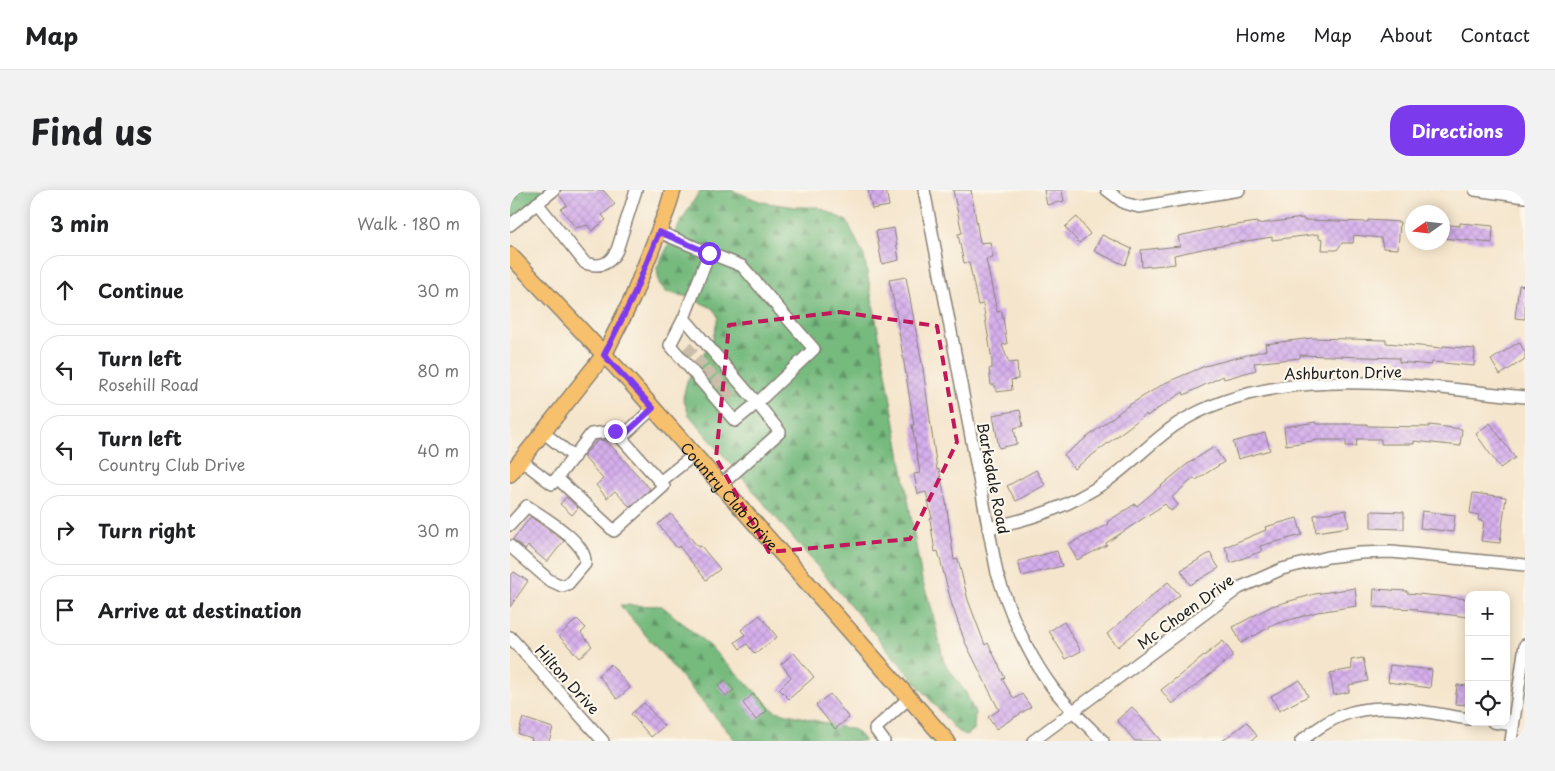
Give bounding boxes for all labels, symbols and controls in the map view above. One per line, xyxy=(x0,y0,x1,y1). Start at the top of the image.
text: Map xyxy=(25,17,78,53)
text: Home xyxy=(1235,21,1285,48)
text: Map xyxy=(1313,21,1352,48)
text: About xyxy=(1380,21,1432,48)
text: Contact xyxy=(1460,21,1530,48)
text: Find us xyxy=(30,104,152,157)
button: Directions xyxy=(1390,105,1525,156)
north arrow xyxy=(1405,205,1450,250)
text: 3 min xyxy=(50,207,109,239)
text: Walk · 180 m xyxy=(357,211,460,235)
route start xyxy=(698,242,721,265)
icon: ahead xyxy=(51,276,79,304)
text: Continue xyxy=(98,276,184,304)
text: 30 m xyxy=(417,278,459,302)
text: Turn left xyxy=(98,344,182,372)
icon: left xyxy=(51,356,79,384)
text: 80 m xyxy=(417,358,459,382)
street label: Ashburton Drive xyxy=(1284,359,1402,385)
text: Rosehill Road xyxy=(98,372,199,396)
route end xyxy=(604,420,627,443)
street label: Barksdale Road xyxy=(972,420,1016,536)
text: Turn left xyxy=(98,424,182,452)
icon: left xyxy=(51,436,79,464)
street label: Country Club Drive xyxy=(676,436,785,555)
text: 40 m xyxy=(417,438,459,462)
text: Country Club Drive xyxy=(98,452,245,476)
icon: right xyxy=(51,516,79,544)
text: Turn right xyxy=(98,516,196,544)
text: 30 m xyxy=(417,518,459,542)
street label: Mc Choen Drive xyxy=(1132,568,1238,654)
map controls xyxy=(1465,591,1510,726)
button: + xyxy=(1465,591,1510,636)
icon: arrive xyxy=(51,596,79,624)
text: Arrive at destination xyxy=(98,596,302,624)
button: − xyxy=(1465,636,1510,681)
street label: Hilton Drive xyxy=(530,639,606,719)
button: locate xyxy=(1465,681,1510,726)

